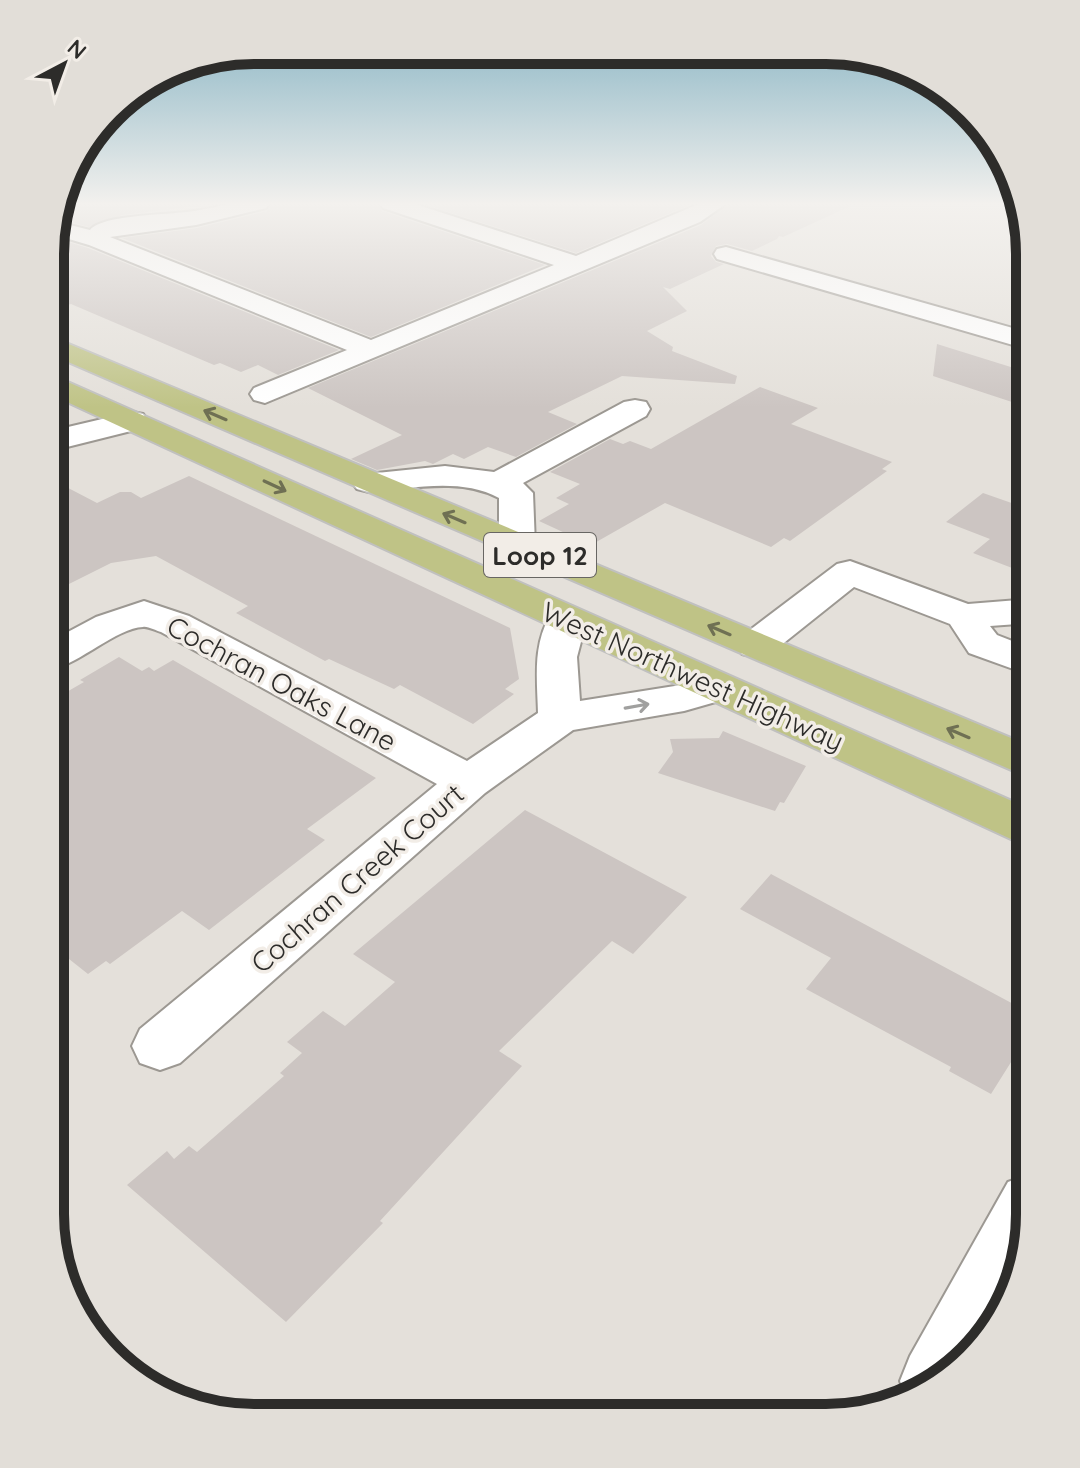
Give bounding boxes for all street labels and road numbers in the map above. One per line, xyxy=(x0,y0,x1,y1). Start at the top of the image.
road number: Loop 12 xyxy=(484,533,596,577)
street label: West Northwest Highway xyxy=(537,594,849,758)
street label: Cochran Oaks Lane xyxy=(161,608,403,758)
street label: Cochran Creek Court xyxy=(243,776,471,980)

